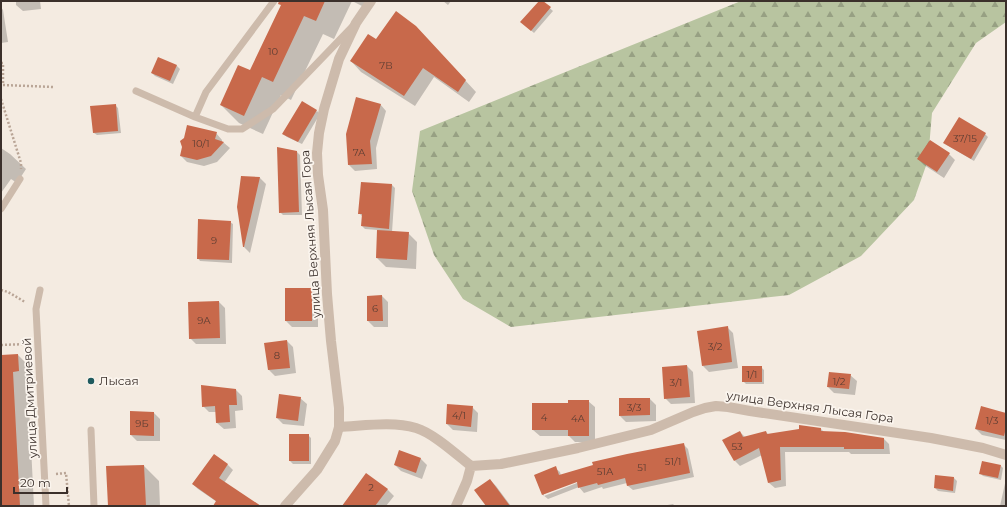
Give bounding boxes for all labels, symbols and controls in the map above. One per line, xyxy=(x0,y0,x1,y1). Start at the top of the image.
house number: 10 xyxy=(268,45,278,58)
house number: 7В xyxy=(379,59,393,72)
house number: 37/15 xyxy=(953,132,977,145)
house number: 10/1 xyxy=(192,137,210,150)
house number: 7А xyxy=(353,146,366,159)
street label: улица Верхняя Лысая Гора xyxy=(297,150,324,320)
house number: 9 xyxy=(211,234,217,247)
house number: 6 xyxy=(372,302,378,315)
house number: 9А xyxy=(197,314,211,327)
street label: улица Дмитриевой xyxy=(19,337,40,460)
house number: 3/2 xyxy=(708,340,723,353)
house number: 8 xyxy=(274,349,280,362)
house number: 1/1 xyxy=(747,368,757,381)
place label: Лысая xyxy=(99,373,139,388)
house number: 1/2 xyxy=(833,375,846,388)
marker: Лысая xyxy=(86,376,96,386)
house number: 3/1 xyxy=(670,376,682,389)
street label: улица Верхняя Лысая Гора xyxy=(725,387,894,426)
house number: 3/3 xyxy=(627,401,642,414)
house number: 4/1 xyxy=(452,409,466,422)
house number: 4 xyxy=(541,411,548,424)
house number: 4А xyxy=(571,412,586,425)
house number: 1/3 xyxy=(986,414,999,427)
house number: 9Б xyxy=(135,417,149,430)
house number: 53 xyxy=(731,440,743,453)
house number: 51/1 xyxy=(665,455,681,468)
house number: 51 xyxy=(637,461,647,474)
house number: 51А xyxy=(597,465,614,478)
scale bar xyxy=(14,469,67,495)
text: 20 m xyxy=(20,475,51,490)
house number: 2 xyxy=(368,481,374,494)

